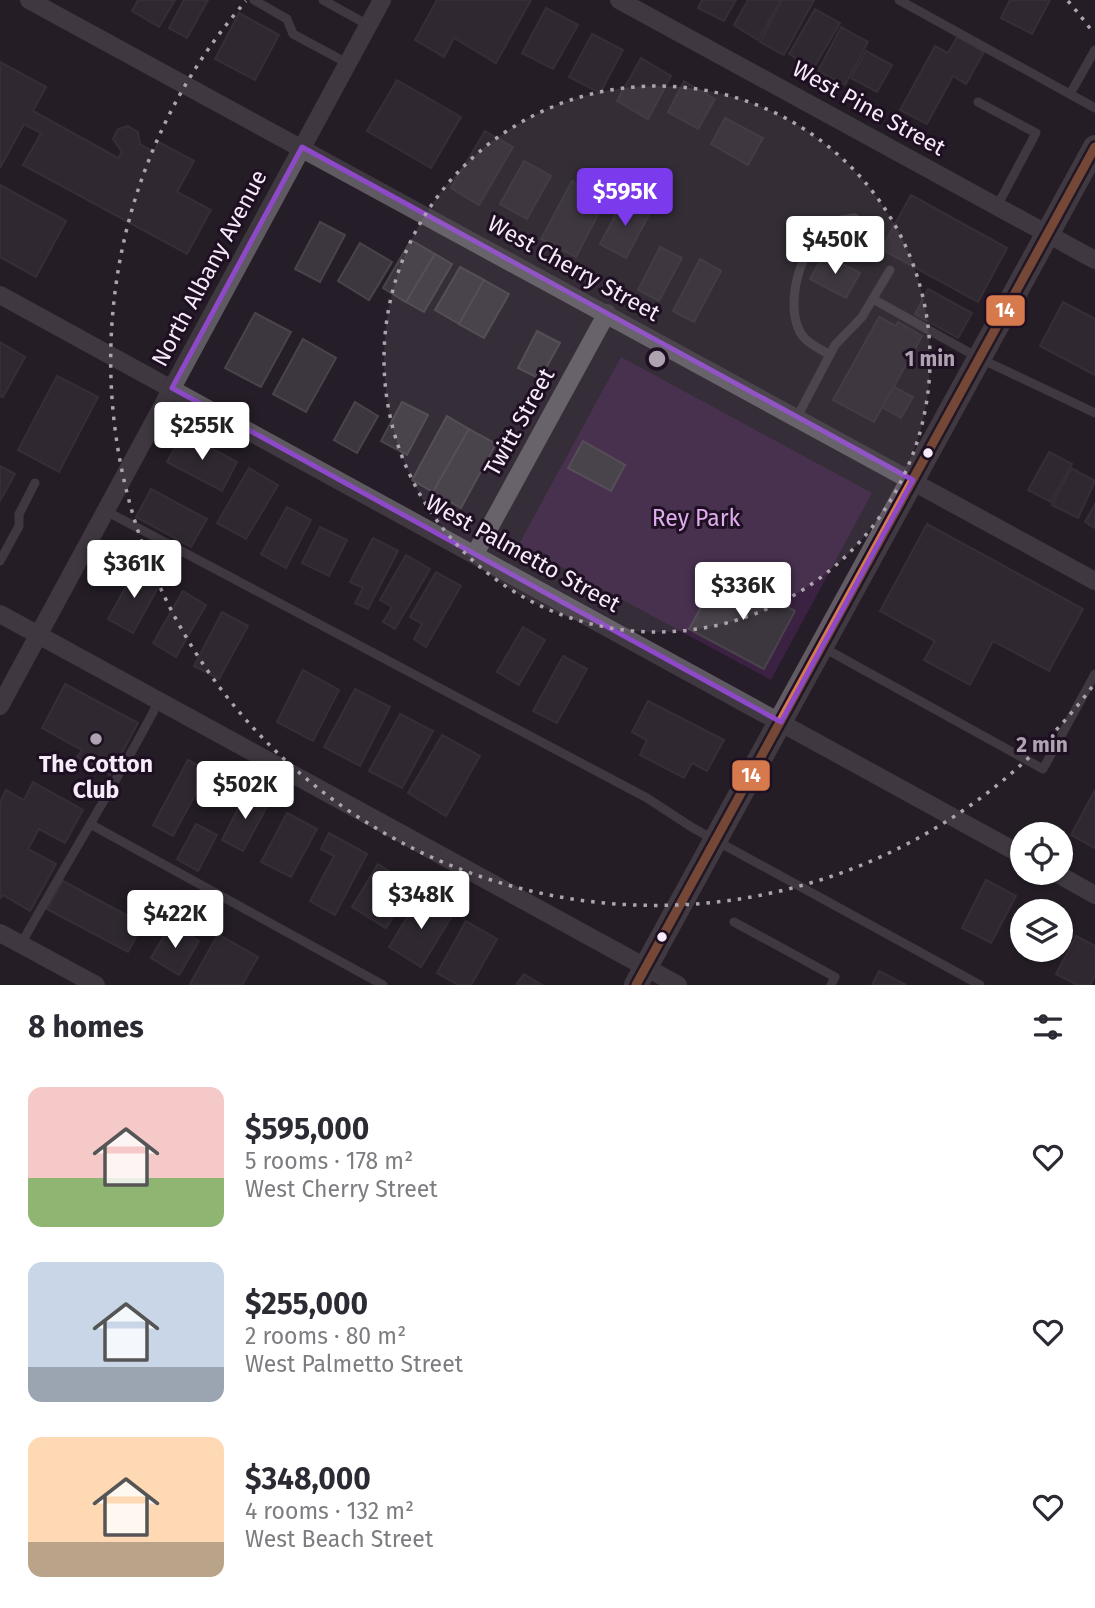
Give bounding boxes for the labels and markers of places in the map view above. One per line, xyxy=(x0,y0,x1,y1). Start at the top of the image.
pin: $595K xyxy=(576,168,674,228)
pin: $450K xyxy=(786,216,884,276)
centre of rings xyxy=(645,347,669,371)
pin: $255K xyxy=(153,402,251,462)
unlabelled marker xyxy=(921,446,935,460)
pin: $361K xyxy=(85,540,183,600)
pin: $336K xyxy=(694,562,792,622)
marker: The Cotton Club xyxy=(88,731,104,747)
place label: The Cotton Club xyxy=(39,750,153,804)
pin: $502K xyxy=(196,762,294,821)
pin: $348K xyxy=(372,872,470,931)
pin: $422K xyxy=(126,890,224,950)
unlabelled marker xyxy=(655,930,669,944)

